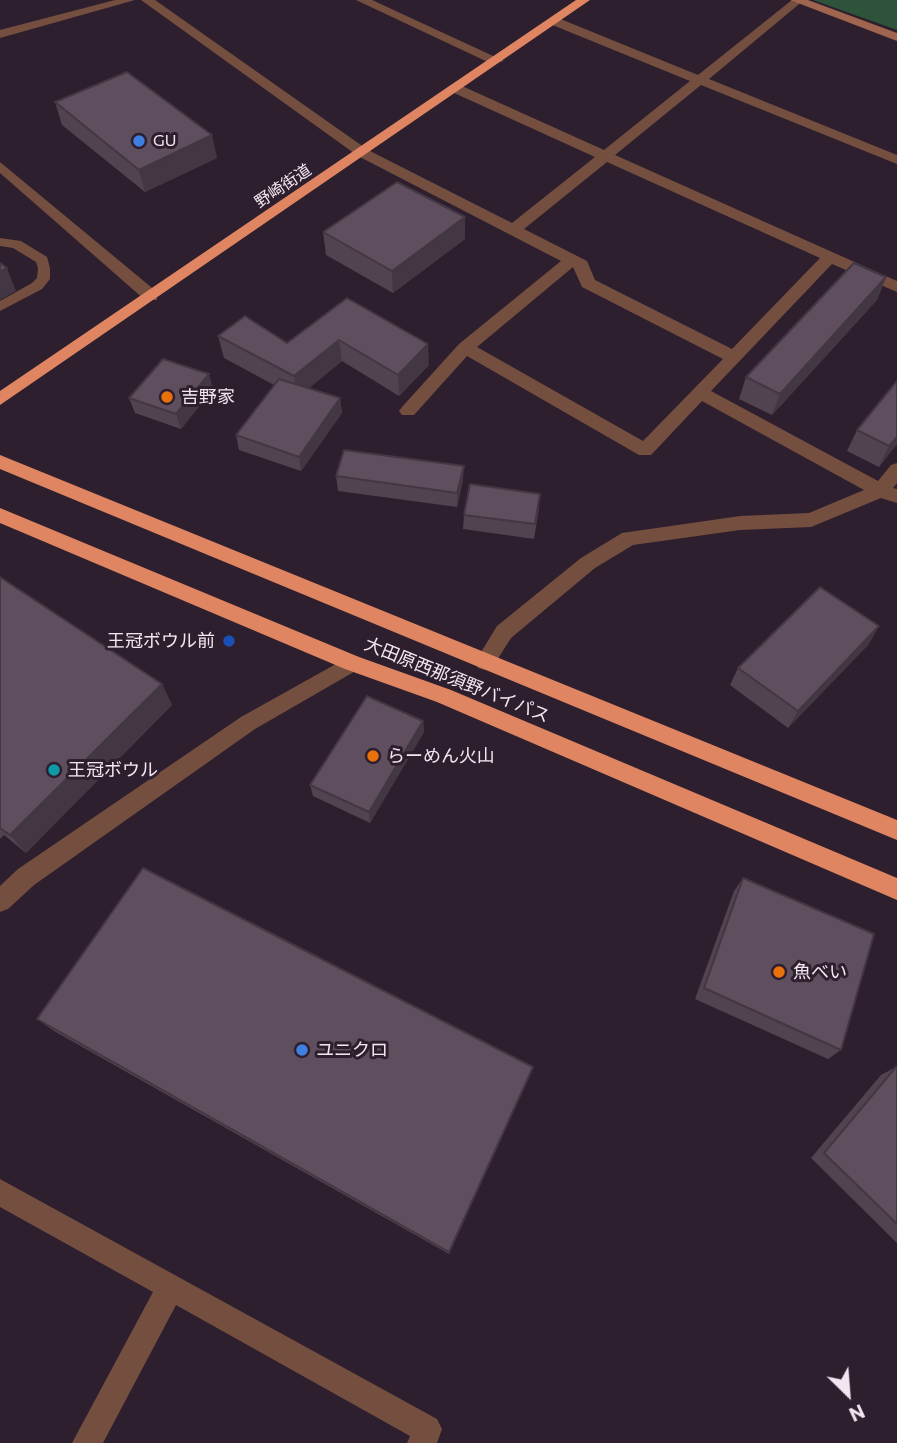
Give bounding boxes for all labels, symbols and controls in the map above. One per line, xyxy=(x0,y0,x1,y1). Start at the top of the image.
place label: GU xyxy=(153,131,176,151)
marker: GU xyxy=(131,133,147,149)
street label: 野崎街道 xyxy=(251,160,315,212)
place label: 吉野家 xyxy=(181,386,235,408)
marker: 吉野家 xyxy=(159,389,175,405)
place label: 王冠ボウル前 xyxy=(107,630,215,652)
marker: 王冠ボウル前 xyxy=(221,633,237,649)
street label: 大田原西那須野バイパス xyxy=(361,633,553,727)
place label: らーめん火山 xyxy=(387,745,495,767)
marker: らーめん火山 xyxy=(365,748,381,764)
place label: 王冠ボウル xyxy=(68,759,158,781)
marker: 王冠ボウル xyxy=(46,762,62,778)
place label: 魚べい xyxy=(793,961,847,983)
marker: 魚べい xyxy=(771,964,787,980)
place label: ユニクロ xyxy=(316,1039,388,1061)
marker: ユニクロ xyxy=(294,1042,310,1058)
north arrow xyxy=(813,1359,883,1429)
text: N xyxy=(846,1400,868,1427)

